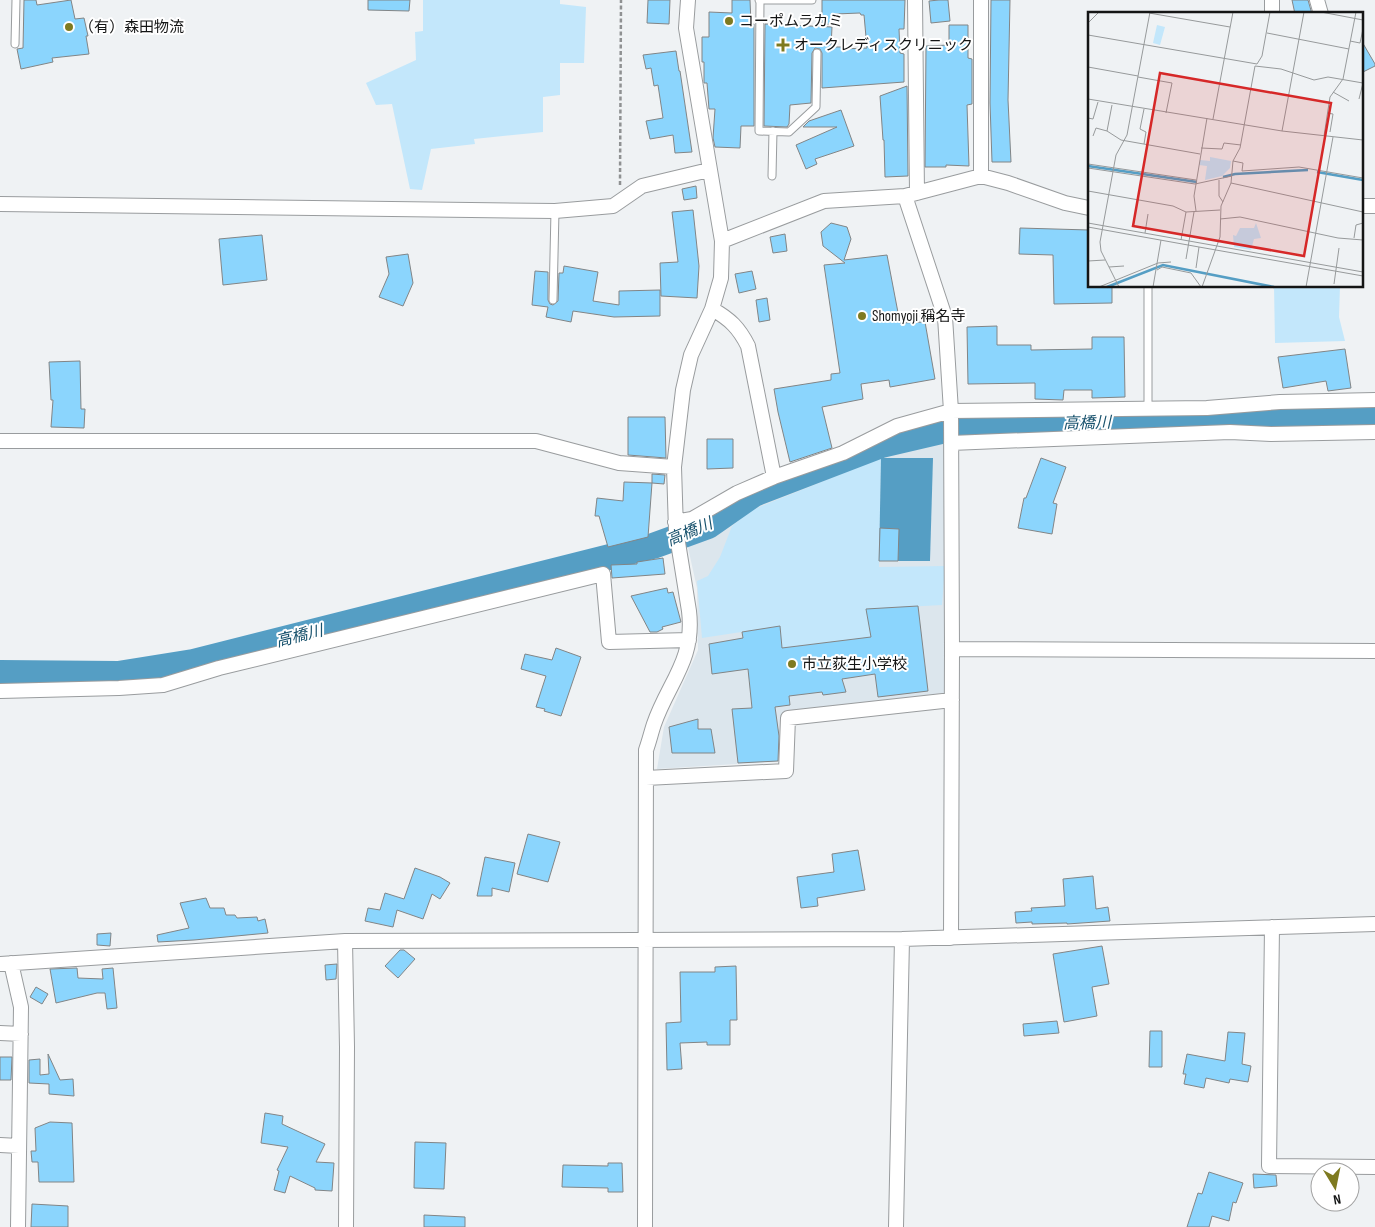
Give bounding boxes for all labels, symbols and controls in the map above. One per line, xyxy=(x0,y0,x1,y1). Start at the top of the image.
place label: コーポムラカミ xyxy=(739,12,843,31)
inset map xyxy=(1088,12,1362,288)
marker: コーポムラカミ xyxy=(723,15,735,27)
place label: （有）森田物流 xyxy=(79,18,184,37)
marker: （有）森田物流 xyxy=(63,21,75,33)
place label: オークレディスクリニック xyxy=(794,36,973,55)
marker: オークレディスクリニック xyxy=(776,38,790,52)
place label: Shomyoji 稱名寺 xyxy=(872,307,965,326)
marker: Shomyoji 稱名寺 xyxy=(856,310,868,322)
water label: 高橋川 xyxy=(1063,414,1113,433)
water label: 高橋川 xyxy=(664,513,717,551)
water label: 高橋川 xyxy=(274,621,327,651)
place label: 市立荻生小学校 xyxy=(802,655,907,674)
marker: 市立荻生小学校 xyxy=(786,658,798,670)
north arrow xyxy=(1310,1162,1360,1212)
text: N xyxy=(1332,1190,1342,1208)

